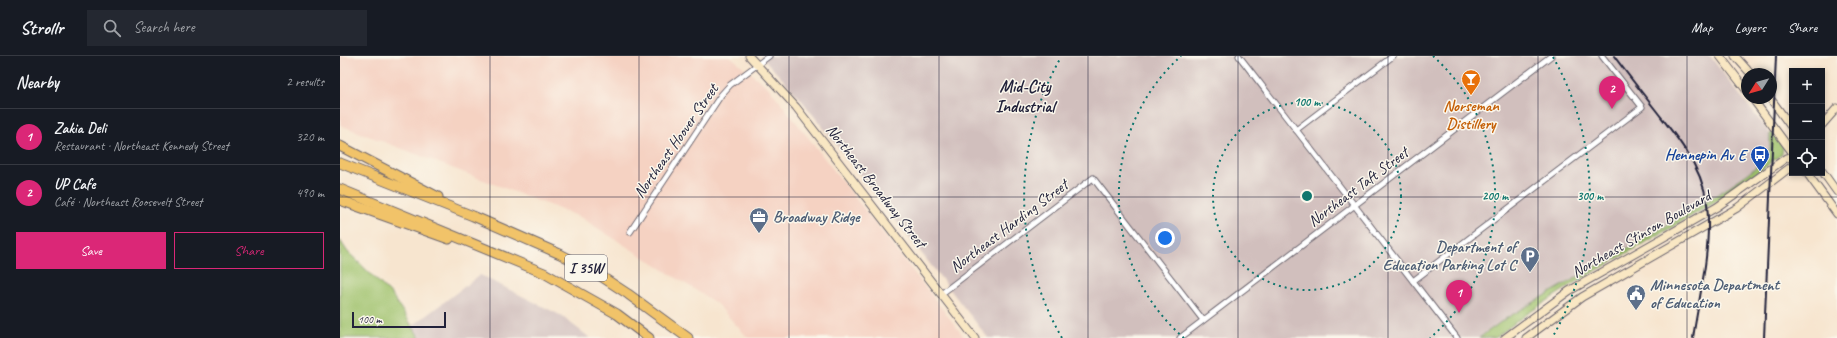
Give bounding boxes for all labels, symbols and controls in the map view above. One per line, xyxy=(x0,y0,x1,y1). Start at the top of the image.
search box xyxy=(87,10,367,46)
text: Strollr xyxy=(20,16,63,40)
icon: search xyxy=(101,17,123,39)
text: Search here xyxy=(133,18,195,37)
text: Map xyxy=(1691,19,1713,36)
text: Layers xyxy=(1735,19,1766,36)
text: Share xyxy=(1788,19,1817,36)
bar icon: Norseman Distillery xyxy=(1460,68,1482,96)
north arrow xyxy=(1741,68,1777,104)
map controls xyxy=(1789,68,1825,176)
button: + xyxy=(1789,68,1825,104)
text: Nearby xyxy=(16,72,59,93)
text: 2 results xyxy=(286,74,324,90)
district label: Mid-City Industrial xyxy=(996,76,1057,117)
pin: 2 xyxy=(1599,76,1625,109)
street label: Northeast Hoover Street xyxy=(629,79,724,202)
text: 100 m xyxy=(1294,94,1321,110)
place label: Norseman Distillery xyxy=(1443,96,1499,134)
button: − xyxy=(1789,104,1825,140)
text: Zakia Deli xyxy=(54,119,106,138)
street label: Northeast Broadway Street xyxy=(822,120,932,254)
text: 1 xyxy=(26,129,32,145)
text: 320 m xyxy=(296,129,324,145)
text: Restaurant · Northeast Kennedy Street xyxy=(54,138,229,154)
button: locate xyxy=(1789,140,1825,176)
street label: Northeast Taft Street xyxy=(1304,141,1414,231)
bus stop icon: Hennepin Av E xyxy=(1749,144,1771,172)
place label: Hennepin Av E xyxy=(1665,145,1749,165)
street label: Northeast Harding Street xyxy=(946,173,1074,277)
text: UP Cafe xyxy=(54,175,95,194)
text: 2 xyxy=(26,185,32,201)
text: 490 m xyxy=(296,185,324,201)
street label: Northeast Stinson Boulevard xyxy=(1568,185,1716,282)
text: 200 m xyxy=(1482,188,1509,204)
text: 300 m xyxy=(1577,188,1604,204)
centre of rings xyxy=(1300,189,1314,203)
text: Café · Northeast Roosevelt Street xyxy=(54,194,202,210)
office icon: Broadway Ridge xyxy=(748,206,770,234)
place label: Broadway Ridge xyxy=(773,207,861,227)
your location xyxy=(1155,228,1175,248)
button: Save xyxy=(16,232,166,269)
button: Share xyxy=(174,232,324,269)
place label: Department of Education Parking Lot C xyxy=(1383,237,1520,275)
parking icon: Department of Education Parking Lot C xyxy=(1519,245,1541,273)
road number: I 35W xyxy=(565,255,607,281)
place label: Minnesota Department of Education xyxy=(1650,275,1781,313)
pin: 1 xyxy=(1446,280,1472,313)
public building icon: Minnesota Department of Education xyxy=(1625,283,1647,311)
scale bar xyxy=(352,310,446,329)
text: 100 m xyxy=(358,312,382,326)

